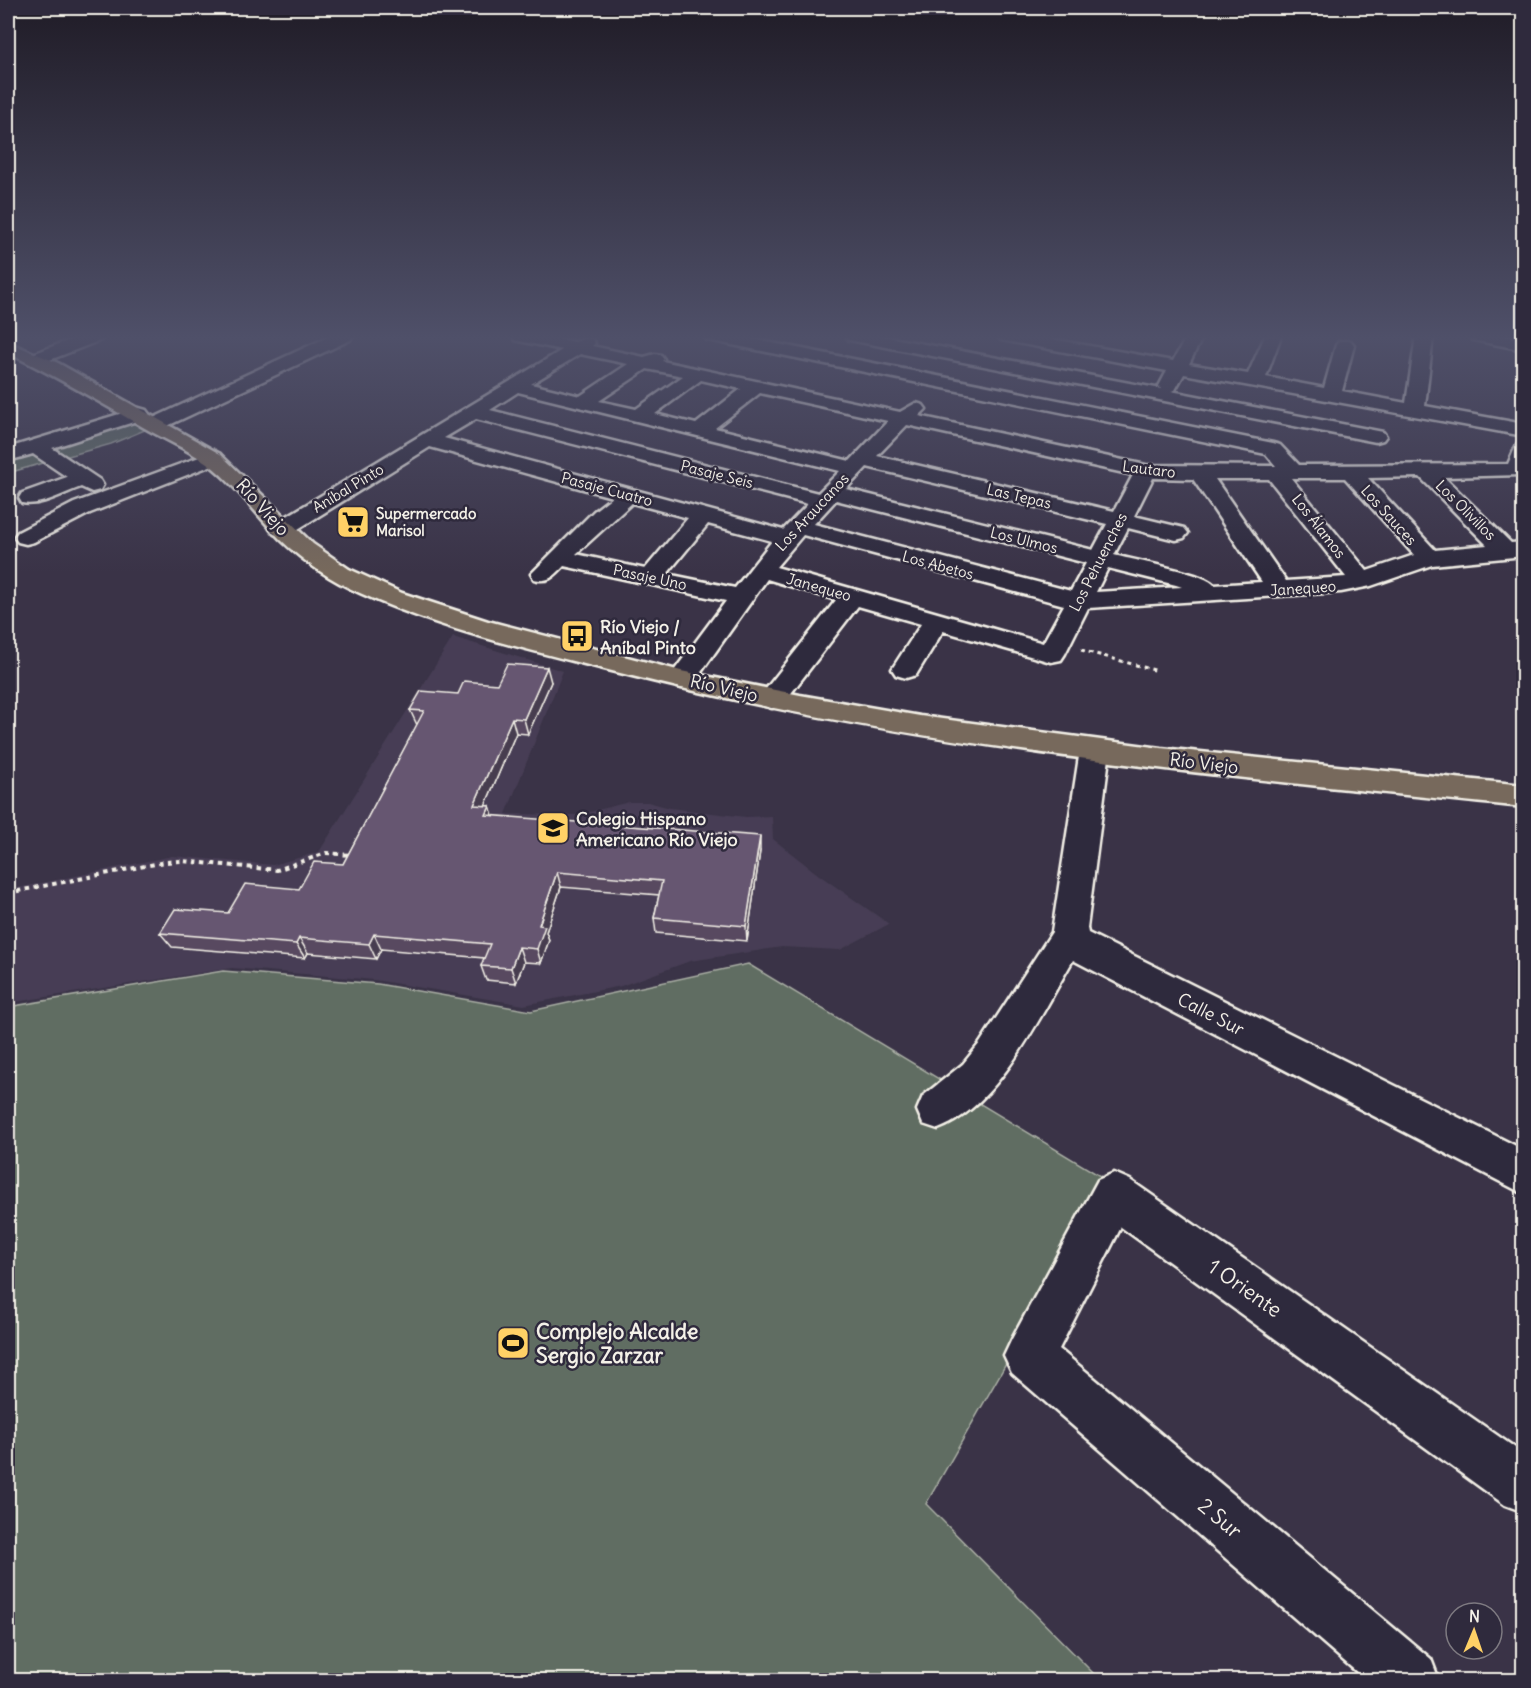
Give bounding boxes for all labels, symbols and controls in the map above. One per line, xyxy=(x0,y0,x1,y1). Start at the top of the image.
street label: Pasaje Seis xyxy=(679,456,755,492)
street label: Lautaro xyxy=(1121,456,1177,482)
street label: Aníbal Pinto xyxy=(309,459,387,517)
street label: Pasaje Cuatro xyxy=(559,468,655,510)
street label: Los Araucanos xyxy=(771,469,853,555)
street label: Río Viejo xyxy=(231,474,295,540)
street label: Los Olivillos xyxy=(1432,476,1500,544)
street label: Las Tepas xyxy=(985,479,1053,513)
street label: Los Sauces xyxy=(1357,481,1421,549)
street label: Los Álamos xyxy=(1288,490,1350,562)
supermarket icon: Supermercado Marisol xyxy=(335,504,371,540)
place label: Supermercado Marisol xyxy=(376,504,477,540)
street label: Los Pehuenches xyxy=(1065,509,1131,615)
street label: Los Ulmos xyxy=(988,522,1060,558)
street label: Los Abetos xyxy=(900,546,976,584)
street label: Pasaje Uno xyxy=(611,560,689,594)
street label: Janequeo xyxy=(784,569,854,605)
street label: Janequeo xyxy=(1269,576,1337,600)
place label: Río Viejo / Aníbal Pinto xyxy=(600,615,696,659)
bus stop icon: Río Viejo / Aníbal Pinto xyxy=(559,618,595,654)
street label: Río Viejo xyxy=(688,669,760,707)
street label: Río Viejo xyxy=(1168,747,1240,779)
place label: Colegio Hispano Americano Río Viejo xyxy=(576,807,738,851)
school or university icon: Colegio Hispano Americano Río Viejo xyxy=(535,810,571,846)
street label: Calle Sur xyxy=(1174,987,1249,1041)
street label: 1 Oriente xyxy=(1203,1253,1287,1323)
place label: Complejo Alcalde Sergio Zarzar xyxy=(536,1318,698,1369)
sports icon: Complejo Alcalde Sergio Zarzar xyxy=(495,1325,531,1361)
street label: 2 Sur xyxy=(1193,1492,1248,1544)
north arrow xyxy=(1444,1601,1504,1661)
text: N xyxy=(1469,1606,1480,1626)

